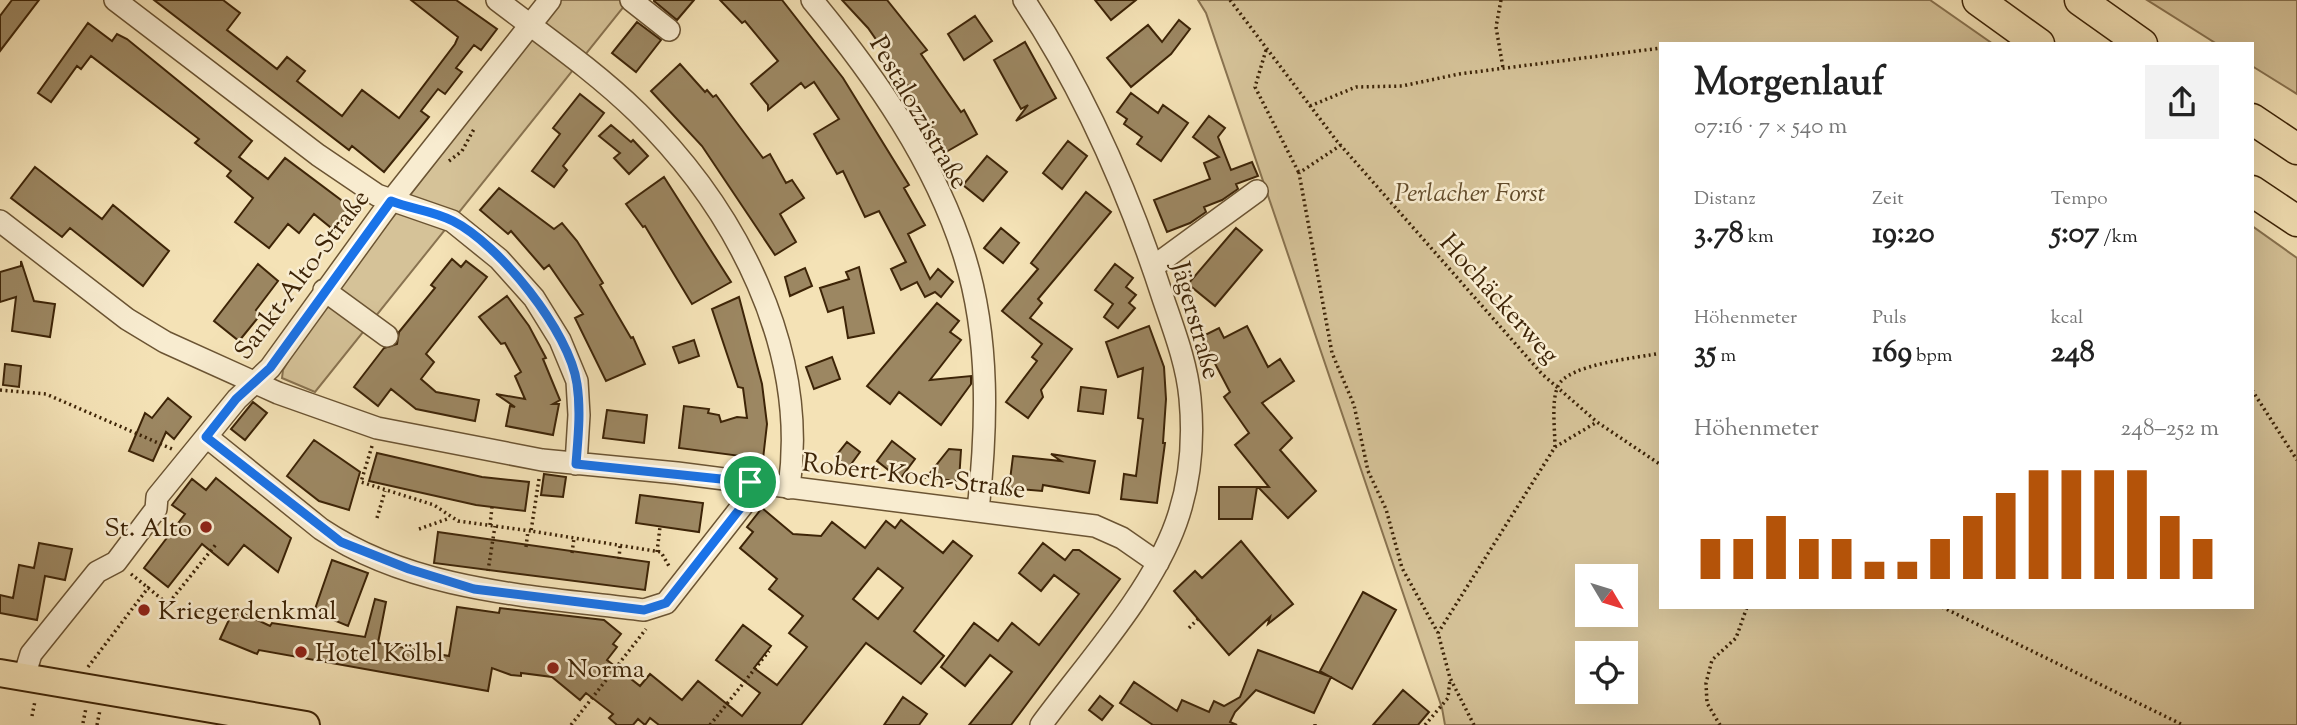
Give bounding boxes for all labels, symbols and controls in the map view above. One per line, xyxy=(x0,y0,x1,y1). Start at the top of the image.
street label: Pestalozzistraße xyxy=(859,30,977,197)
text: Morgenlauf xyxy=(1694,58,1885,112)
button: share xyxy=(2145,65,2219,139)
text: 07:16 · 7 × 540 m xyxy=(1694,111,1847,144)
park label: Perlacher Forst xyxy=(1394,176,1546,213)
street label: Sankt-Alto-Straße xyxy=(226,182,380,369)
text: Distanz xyxy=(1694,186,1756,213)
text: Zeit xyxy=(1872,186,1904,213)
text: Tempo xyxy=(2051,186,2108,213)
text: 3.78 xyxy=(1694,213,1744,256)
text: 19:20 xyxy=(1872,213,1935,256)
text: 5:07 xyxy=(2051,213,2099,256)
text: km xyxy=(1744,224,1774,251)
text: /km xyxy=(2099,224,2138,251)
street label: Hochäckerweg xyxy=(1430,226,1567,373)
street label: Jägerstraße xyxy=(1160,256,1229,384)
text: Höhenmeter xyxy=(1694,305,1797,332)
text: Puls xyxy=(1872,305,1907,332)
text: kcal xyxy=(2051,305,2083,332)
text: 35 xyxy=(1694,332,1716,375)
text: 169 xyxy=(1872,332,1912,375)
text: 248 xyxy=(2051,332,2095,375)
text: m xyxy=(1716,343,1736,370)
text: bpm xyxy=(1912,343,1953,370)
text: Höhenmeter xyxy=(1694,413,1819,446)
text: 248–252 m xyxy=(2121,413,2219,446)
street label: Robert-Koch-Straße xyxy=(800,445,1028,510)
pin xyxy=(720,452,780,512)
icon: arrive xyxy=(731,463,769,501)
place label: St. Alto xyxy=(104,511,192,548)
marker: St. Alto xyxy=(198,519,214,535)
north arrow xyxy=(1575,564,1638,626)
map controls xyxy=(1575,564,1638,704)
place label: Kriegerdenkmal xyxy=(158,594,337,631)
marker: Kriegerdenkmal xyxy=(136,602,152,618)
place label: Hotel Kölbl xyxy=(315,636,444,673)
button: locate xyxy=(1575,641,1638,704)
marker: Hotel Kölbl xyxy=(293,644,309,660)
place label: Norma xyxy=(567,652,645,689)
marker: Norma xyxy=(545,660,561,676)

